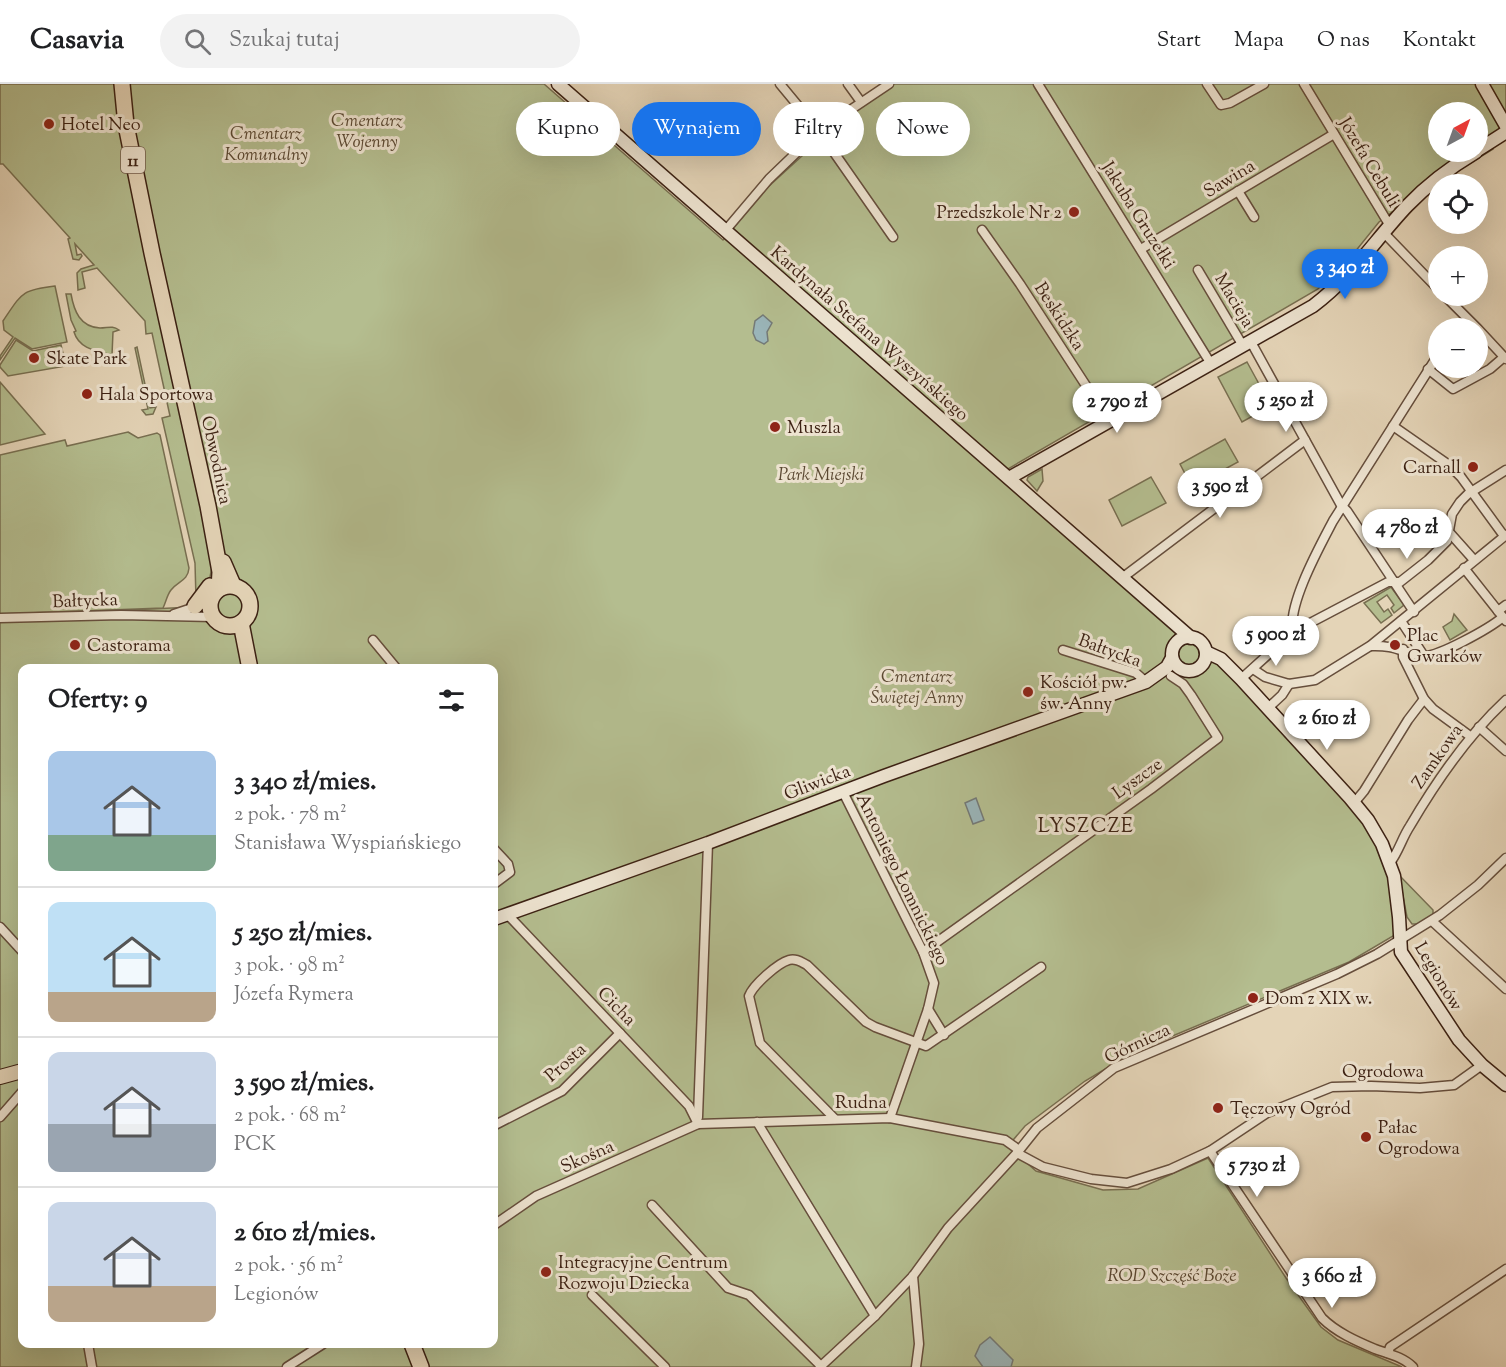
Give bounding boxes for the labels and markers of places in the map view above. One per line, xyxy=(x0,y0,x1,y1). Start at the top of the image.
place label: Hotel Neo xyxy=(61,113,141,139)
marker: Hotel Neo xyxy=(42,117,56,131)
place label: Przedszkole Nr 2 xyxy=(937,201,1063,227)
marker: Przedszkole Nr 2 xyxy=(1067,205,1081,219)
pin: 3 340 zł xyxy=(1283,249,1407,300)
place label: Skate Park xyxy=(46,347,128,373)
marker: Skate Park xyxy=(27,351,41,365)
pin: 5 250 zł xyxy=(1224,382,1348,433)
place label: Hala Sportowa xyxy=(99,383,213,409)
pin: 2 790 zł xyxy=(1055,383,1179,434)
marker: Hala Sportowa xyxy=(80,387,94,401)
place label: Muszla xyxy=(787,416,841,442)
marker: Muszla xyxy=(768,420,782,434)
place label: Carnall xyxy=(1403,456,1461,482)
marker: Carnall xyxy=(1466,460,1480,474)
pin: 3 590 zł xyxy=(1158,468,1282,519)
pin: 4 780 zł xyxy=(1345,509,1469,560)
pin: 5 900 zł xyxy=(1214,616,1338,667)
place label: Plac Gwarków xyxy=(1407,624,1483,671)
place label: Castorama xyxy=(87,634,171,660)
marker: Castorama xyxy=(68,638,82,652)
marker: Plac Gwarków xyxy=(1388,638,1402,652)
place label: Kościół pw. św. Anny xyxy=(1040,671,1128,718)
marker: Kościół pw. św. Anny xyxy=(1021,685,1035,699)
pin: 2 610 zł xyxy=(1265,700,1389,751)
place label: Dom z XIX w. xyxy=(1265,987,1372,1013)
marker: Dom z XIX w. xyxy=(1246,991,1260,1005)
place label: Tęczowy Ogród xyxy=(1230,1097,1351,1123)
marker: Tęczowy Ogród xyxy=(1211,1101,1225,1115)
place label: Pałac Ogrodowa xyxy=(1378,1116,1460,1163)
marker: Pałac Ogrodowa xyxy=(1359,1130,1373,1144)
pin: 5 730 zł xyxy=(1195,1147,1319,1198)
place label: Integracyjne Centrum Rozwoju Dziecka xyxy=(558,1251,728,1298)
pin: 3 660 zł xyxy=(1270,1258,1394,1309)
marker: Integracyjne Centrum Rozwoju Dziecka xyxy=(539,1265,553,1279)

